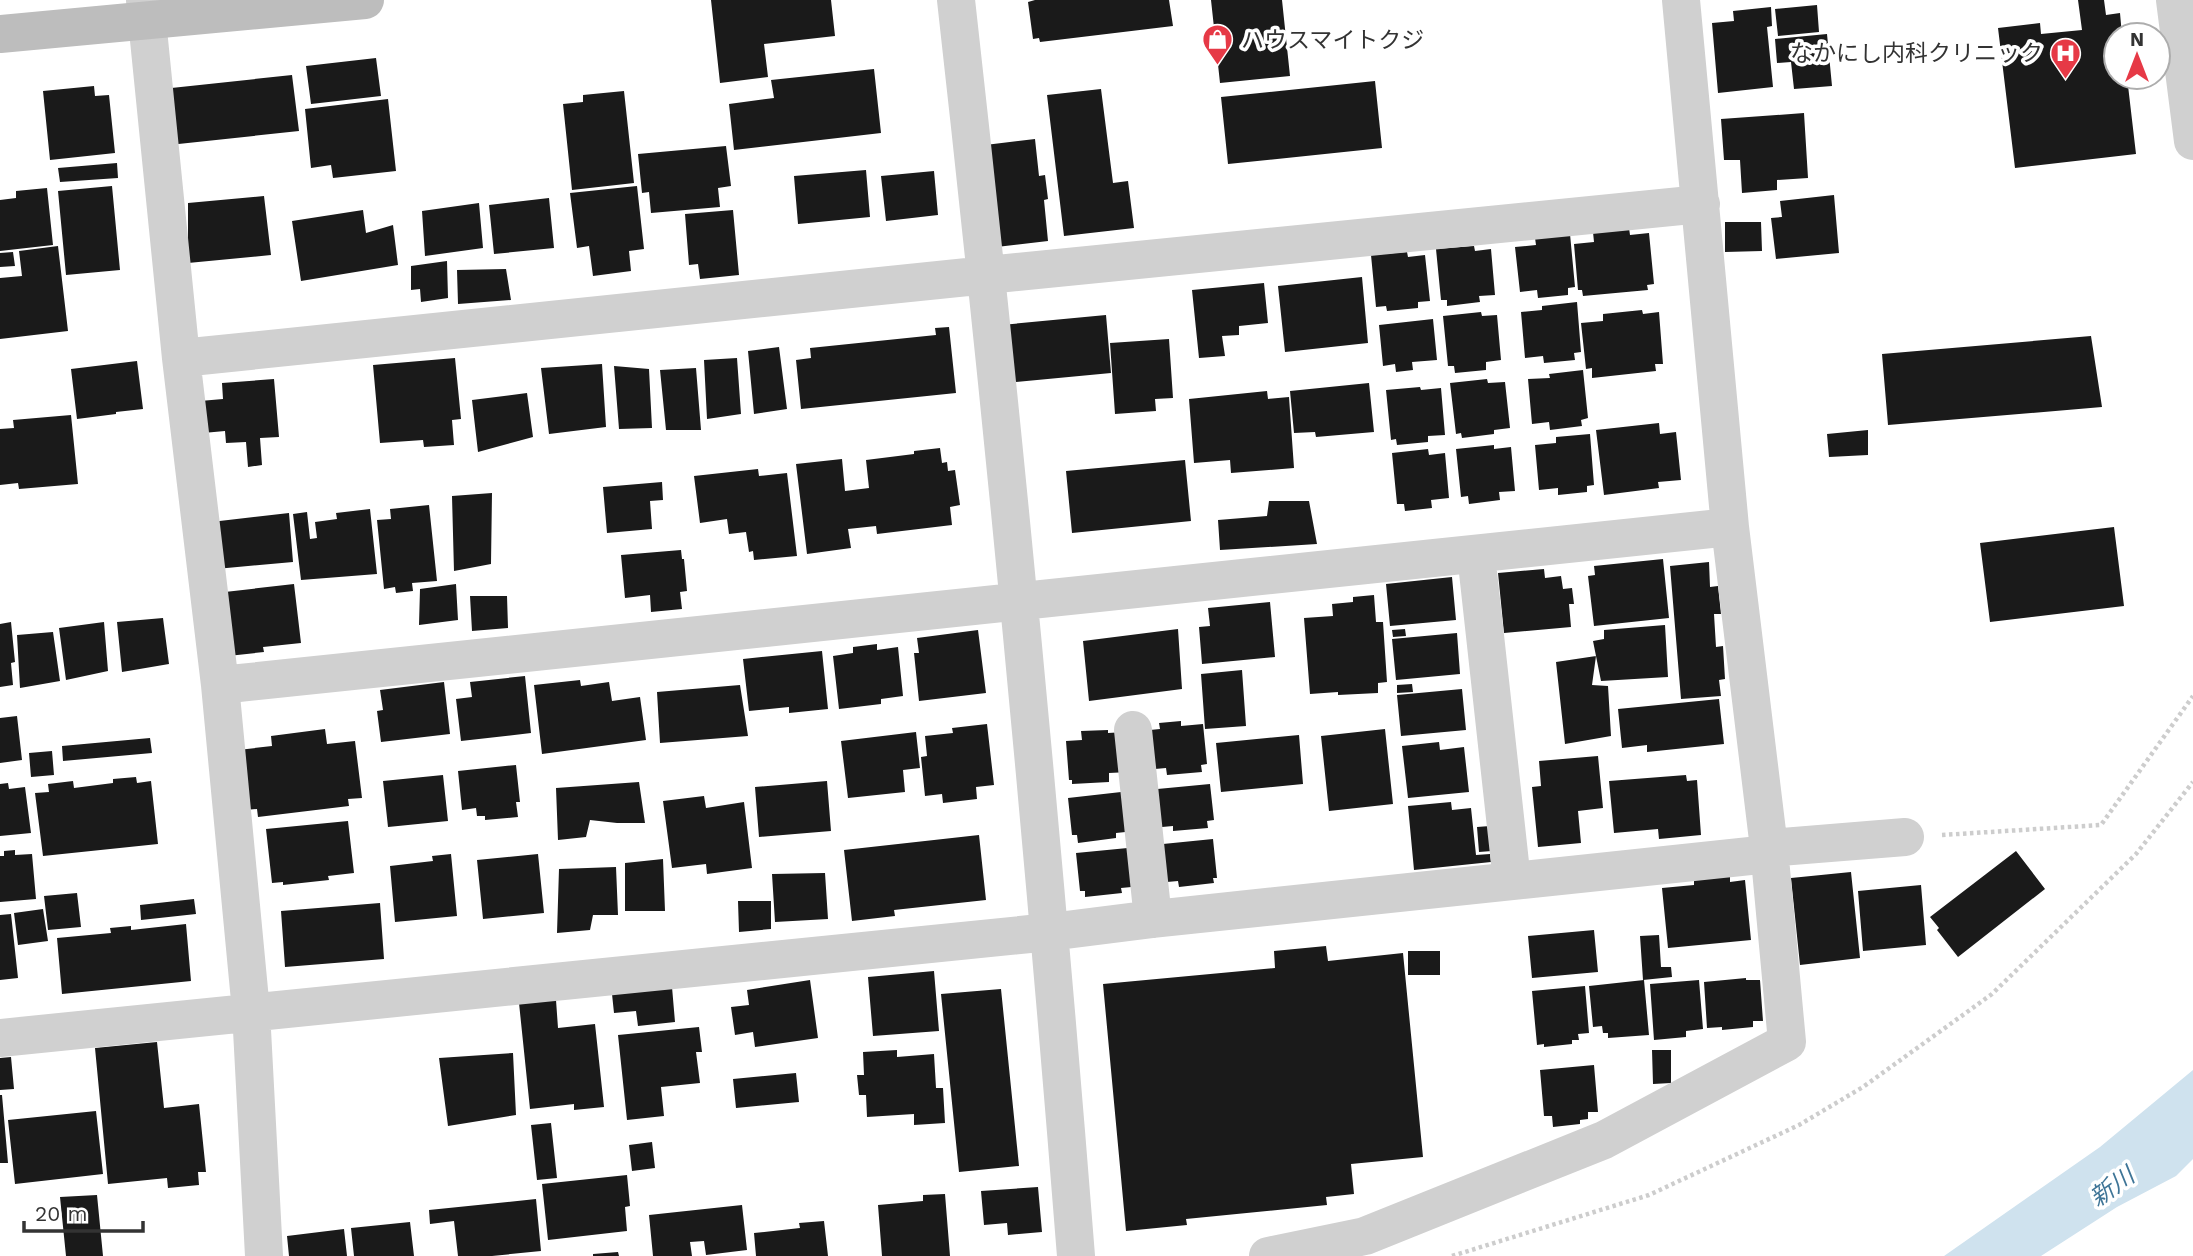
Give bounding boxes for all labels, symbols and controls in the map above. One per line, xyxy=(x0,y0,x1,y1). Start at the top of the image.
north arrow xyxy=(2102,21,2172,91)
shop icon: ハウスマイトクジ xyxy=(1201,23,1235,67)
place label: ハウスマイトクジ xyxy=(1241,27,1424,54)
text: N xyxy=(2130,28,2144,51)
hospital icon: なかにし内科クリニック xyxy=(2049,36,2083,80)
place label: なかにし内科クリニック xyxy=(1790,40,2043,67)
water label: 新川 xyxy=(2084,1160,2142,1212)
scale bar xyxy=(24,1190,144,1234)
text: 20 m xyxy=(35,1201,87,1226)

